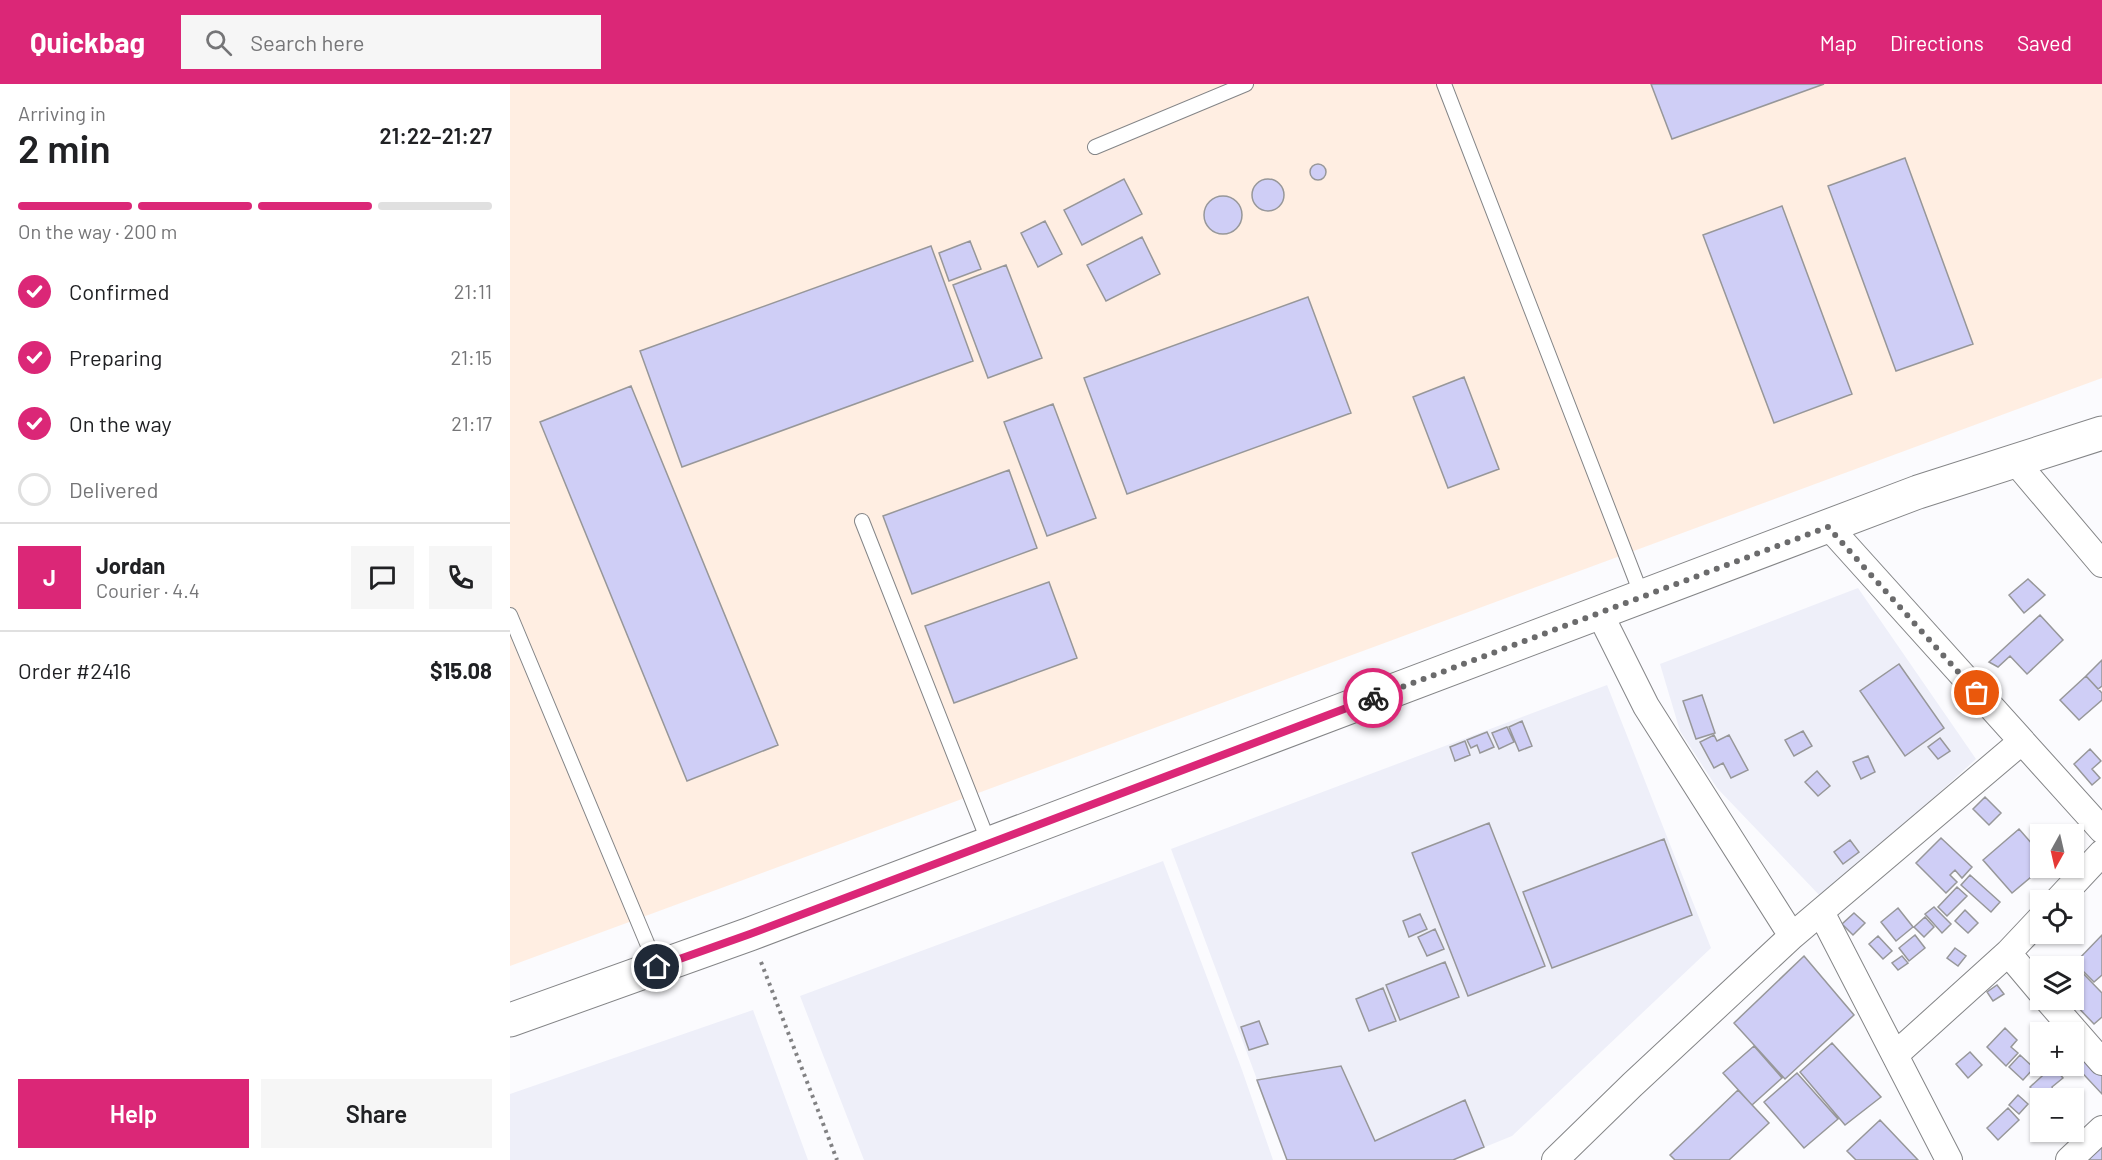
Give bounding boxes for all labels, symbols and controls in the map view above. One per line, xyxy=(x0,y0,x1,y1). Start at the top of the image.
search box xyxy=(181,15,601,69)
text: Quickbag xyxy=(30,25,145,59)
icon: search xyxy=(202,26,235,59)
text: Search here xyxy=(250,29,365,55)
text: Map xyxy=(1820,30,1857,55)
text: Directions xyxy=(1890,30,1984,55)
text: Saved xyxy=(2017,30,2072,55)
text: Arriving in xyxy=(18,101,106,125)
text: 21:22–21:27 xyxy=(380,122,492,148)
text: 2 min xyxy=(18,124,111,171)
text: On the way · 200 m xyxy=(18,219,177,243)
icon: check xyxy=(18,275,51,308)
text: Confirmed xyxy=(69,278,169,304)
text: 21:11 xyxy=(454,279,492,303)
icon: check xyxy=(18,341,51,374)
text: Preparing xyxy=(69,344,162,370)
text: 21:15 xyxy=(451,345,492,369)
icon: check xyxy=(18,407,51,440)
text: On the way xyxy=(69,410,172,436)
text: 21:17 xyxy=(451,411,492,435)
text: Delivered xyxy=(69,476,158,502)
button: chat xyxy=(351,546,414,609)
button: phone xyxy=(429,546,492,609)
text: Jordan xyxy=(96,552,165,578)
text: J xyxy=(43,564,56,590)
text: Courier · 4.4 xyxy=(96,578,200,602)
text: Order #2416 xyxy=(18,657,131,683)
text: $15.08 xyxy=(430,657,492,683)
pin xyxy=(1951,667,2002,718)
courier xyxy=(1343,668,1403,728)
icon: bag xyxy=(1960,676,1993,709)
icon: bike xyxy=(1357,682,1390,715)
north arrow xyxy=(2030,824,2084,878)
map controls xyxy=(2030,824,2084,1142)
button: locate xyxy=(2030,890,2084,944)
pin xyxy=(631,941,682,992)
icon: home xyxy=(640,950,673,983)
button: layers xyxy=(2030,956,2084,1010)
button: + xyxy=(2030,1022,2084,1076)
button: Help xyxy=(18,1079,249,1148)
button: Share xyxy=(261,1079,492,1148)
button: − xyxy=(2030,1088,2084,1142)

